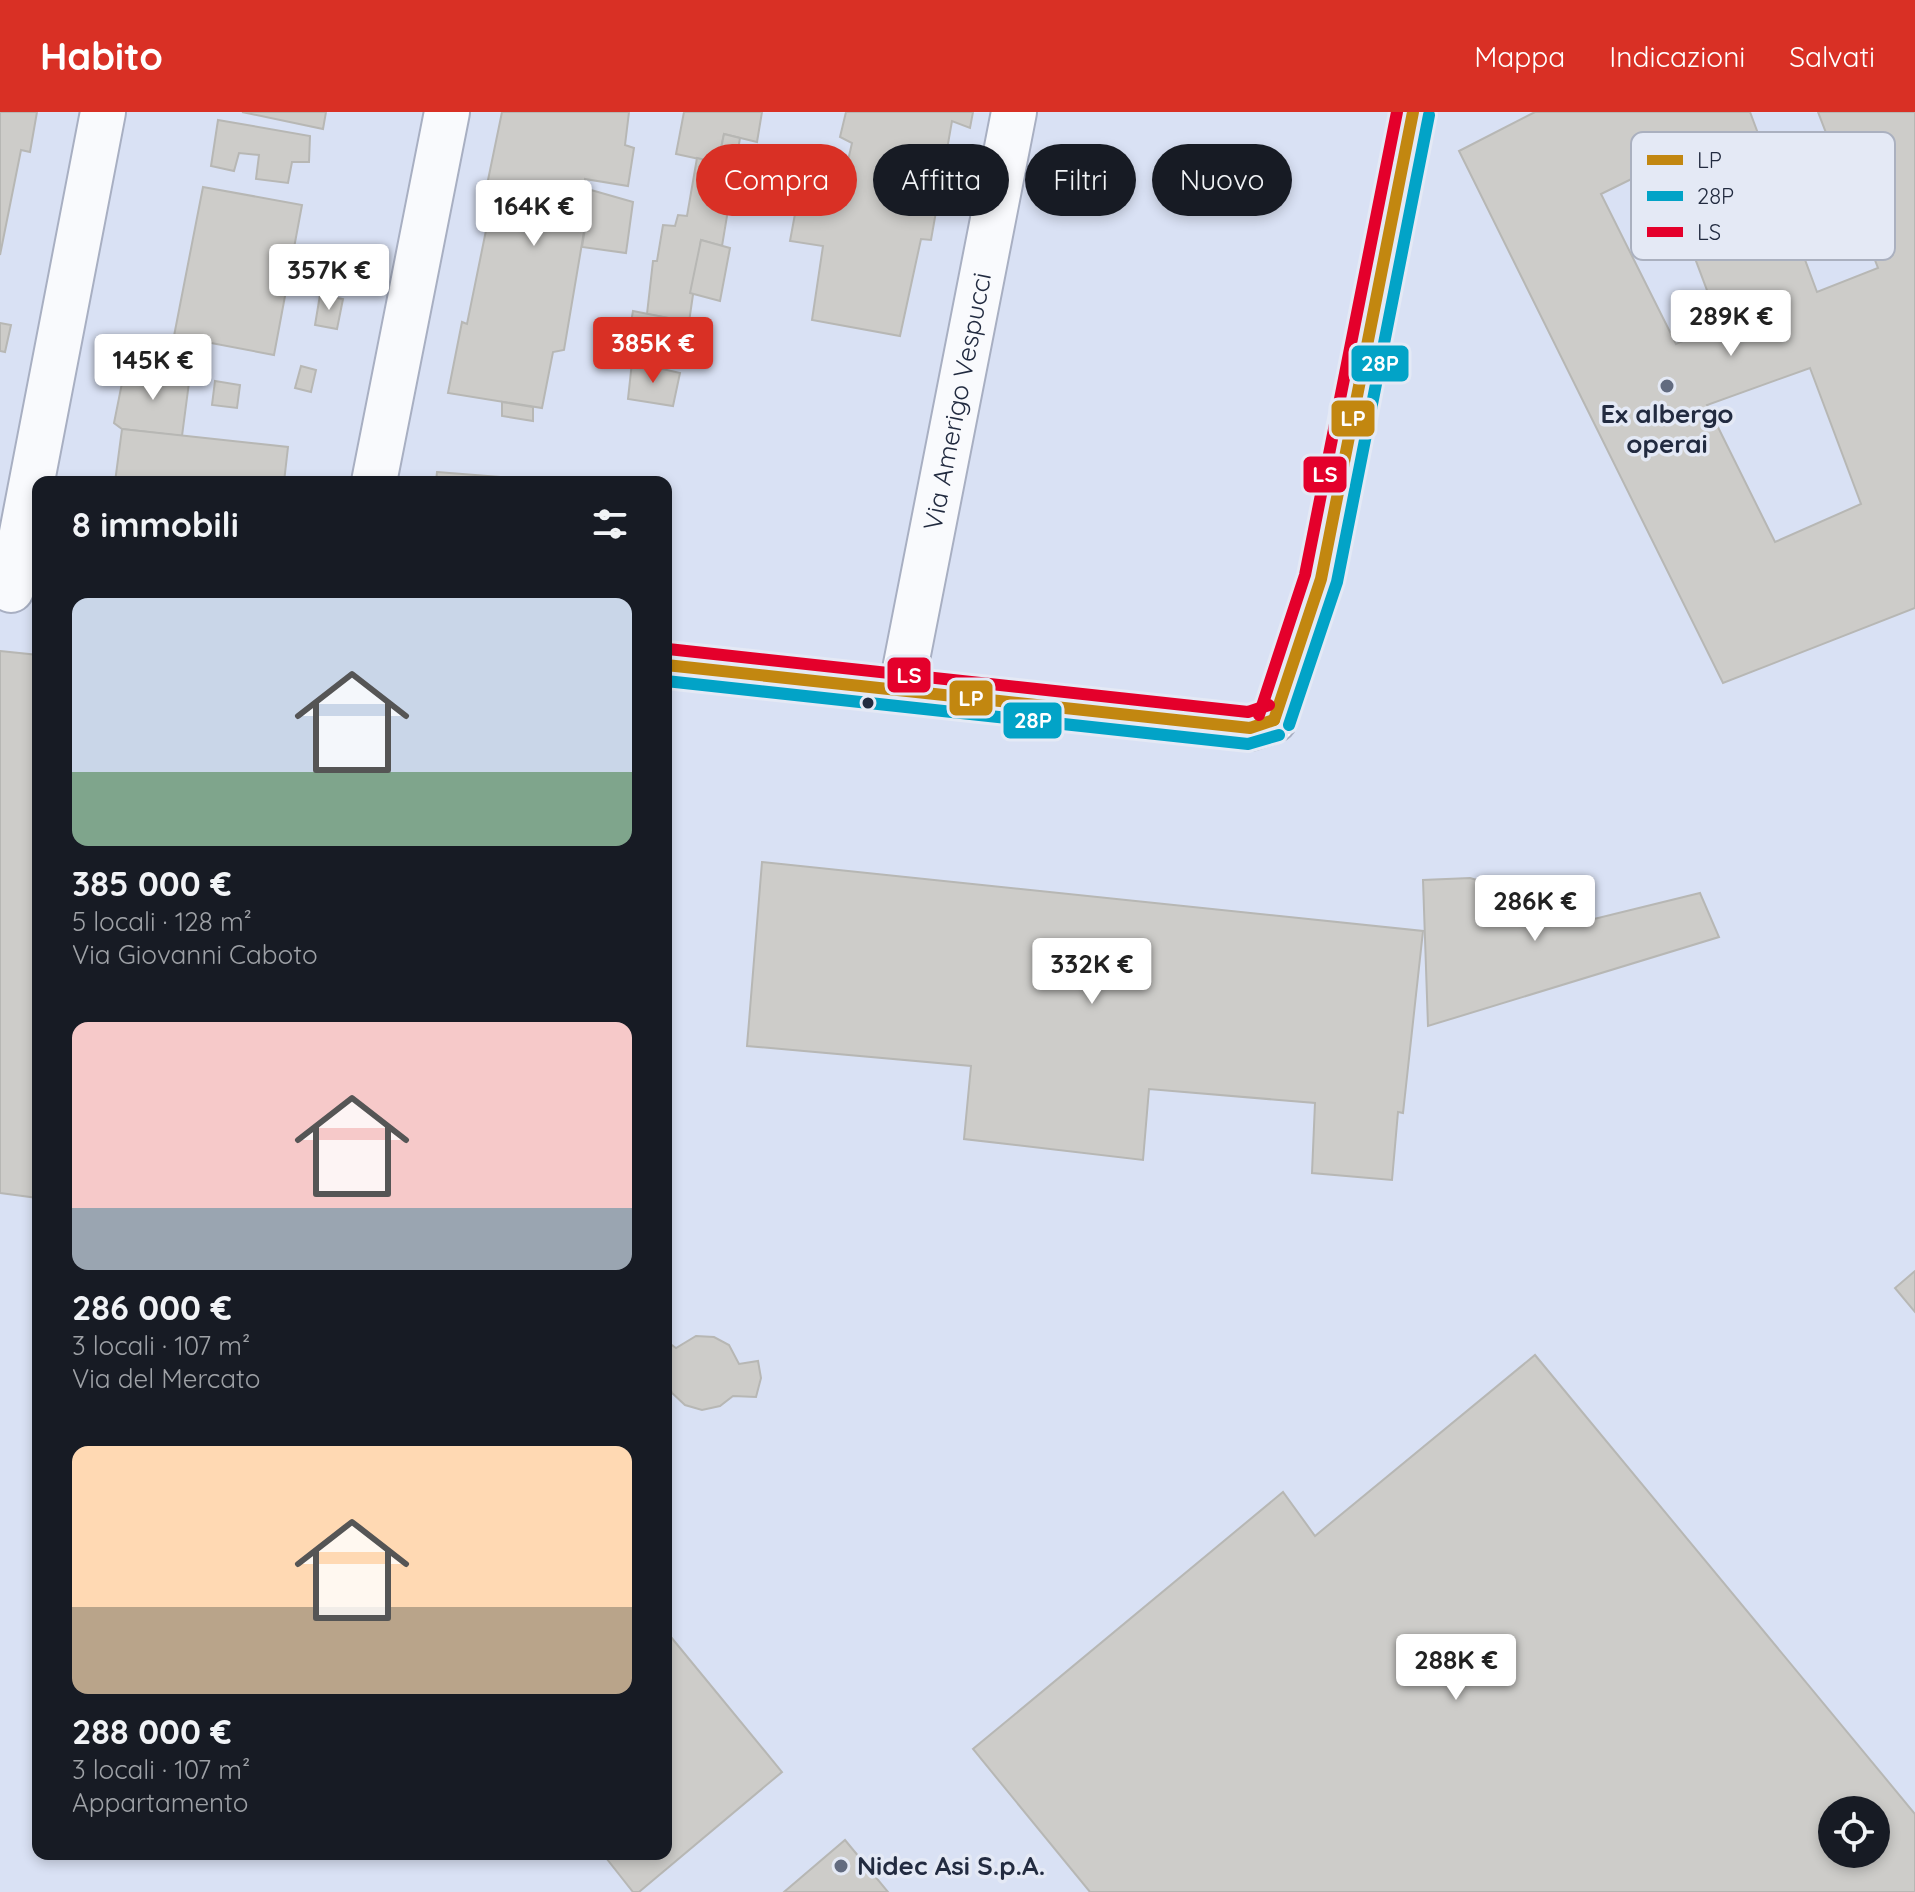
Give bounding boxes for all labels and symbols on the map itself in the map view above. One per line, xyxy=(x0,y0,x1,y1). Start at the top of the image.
legend xyxy=(1631,132,1895,260)
text: LP xyxy=(1697,146,1722,174)
pin: 164K € xyxy=(469,180,599,248)
text: 28P xyxy=(1697,182,1734,210)
text: LS xyxy=(1697,218,1721,246)
pin: 357K € xyxy=(264,244,394,312)
street label: Via Amerigo Vespucci xyxy=(916,270,998,533)
pin: 289K € xyxy=(1666,290,1796,358)
pin: 385K € xyxy=(588,317,718,385)
pin: 145K € xyxy=(88,334,218,402)
line badge: 28P xyxy=(1350,344,1410,383)
text: 28P xyxy=(1361,349,1399,377)
marker: Ex albergo operai xyxy=(1658,377,1676,395)
place label: Ex albergo operai xyxy=(1600,397,1734,460)
line badge: LP xyxy=(1330,399,1376,438)
text: LP xyxy=(1340,404,1366,432)
line badge: LS xyxy=(1302,455,1348,494)
text: LS xyxy=(1312,460,1338,488)
line badge: LS xyxy=(886,656,932,694)
text: LS xyxy=(896,661,922,689)
line badge: LP xyxy=(948,679,994,717)
text: LP xyxy=(958,684,984,712)
unlabelled marker xyxy=(860,695,876,711)
line badge: 28P xyxy=(1002,701,1063,740)
text: 28P xyxy=(1014,706,1052,734)
pin: 286K € xyxy=(1470,875,1600,943)
pin: 332K € xyxy=(1027,938,1157,1006)
pin: 288K € xyxy=(1391,1634,1521,1702)
place label: Nidec Asi S.p.A. xyxy=(857,1849,1045,1882)
marker: Nidec Asi S.p.A. xyxy=(832,1857,850,1875)

